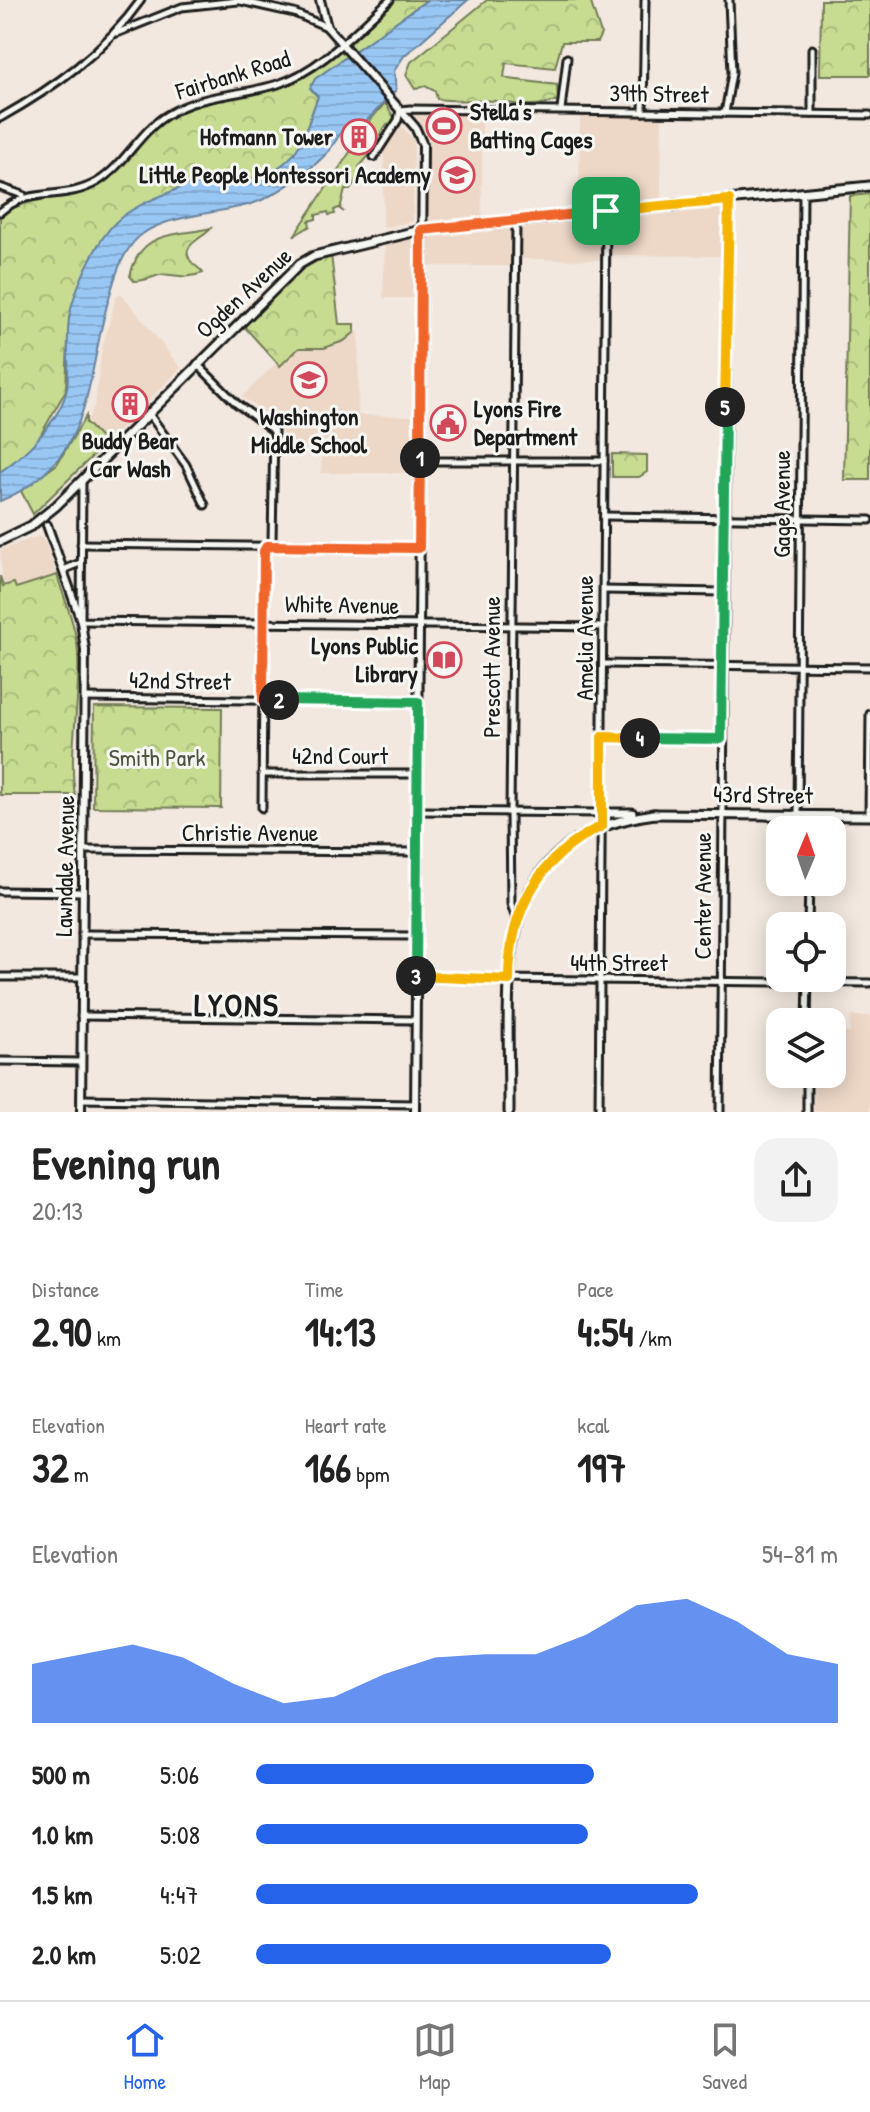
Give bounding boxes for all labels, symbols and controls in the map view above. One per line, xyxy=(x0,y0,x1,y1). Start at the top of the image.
street label: Fairbank Road xyxy=(171,41,294,107)
street label: 39th Street xyxy=(609,76,710,110)
place label: Stella's Batting Cages xyxy=(470,95,593,156)
sports icon: Stella's Batting Cages xyxy=(425,107,463,145)
building icon: Hofmann Tower xyxy=(340,118,378,156)
place label: Hofmann Tower xyxy=(200,120,334,152)
school or university icon: Little People Montessori Academy xyxy=(438,156,476,194)
place label: Little People Montessori Academy xyxy=(140,158,431,191)
pin xyxy=(572,177,640,245)
icon: arrive xyxy=(584,189,628,233)
street label: Ogden Avenue xyxy=(188,239,298,345)
school or university icon: Washington Middle School xyxy=(290,361,328,399)
building icon: Buddy Bear Car Wash xyxy=(111,385,149,423)
pin: 5 xyxy=(705,387,745,427)
place label: Lyons Fire Department xyxy=(474,392,578,453)
text: 5 xyxy=(720,392,730,422)
place label: Washington Middle School xyxy=(251,400,368,460)
public building icon: Lyons Fire Department xyxy=(429,404,467,442)
place label: Buddy Bear Car Wash xyxy=(82,424,179,484)
pin: 1 xyxy=(400,438,440,478)
text: 1 xyxy=(416,443,424,473)
street label: Gage Avenue xyxy=(765,450,797,558)
street label: Amelia Avenue xyxy=(568,575,600,701)
street label: White Avenue xyxy=(285,587,400,621)
street label: Prescott Avenue xyxy=(475,596,507,738)
place label: Lyons Public Library xyxy=(312,629,419,690)
library icon: Lyons Public Library xyxy=(425,641,463,679)
street label: 42nd Street xyxy=(129,663,232,697)
pin: 2 xyxy=(259,680,299,720)
text: 2 xyxy=(274,685,284,715)
pin: 4 xyxy=(620,718,660,758)
text: 4 xyxy=(636,723,644,753)
street label: 42nd Court xyxy=(292,739,389,771)
park label: Smith Park xyxy=(109,741,205,773)
street label: 43rd Street xyxy=(713,777,814,811)
street label: Lawndale Avenue xyxy=(47,795,81,937)
street label: Christie Avenue xyxy=(182,816,319,848)
north arrow xyxy=(766,816,846,896)
map controls xyxy=(766,816,846,1088)
street label: Center Avenue xyxy=(686,832,718,959)
button: locate xyxy=(766,912,846,992)
street label: 44th Street xyxy=(570,946,669,978)
pin: 3 xyxy=(396,956,436,996)
text: 3 xyxy=(411,961,421,991)
district label: LYONS xyxy=(194,983,280,1026)
button: layers xyxy=(766,1008,846,1088)
text: Evening run xyxy=(32,1133,220,1193)
button: share xyxy=(754,1138,838,1222)
text: 20:13 xyxy=(32,1193,83,1228)
text: Distance xyxy=(32,1274,99,1304)
text: Time xyxy=(305,1274,344,1304)
text: Pace xyxy=(577,1274,614,1304)
text: 2.90 xyxy=(32,1304,92,1358)
text: 14:13 xyxy=(305,1304,376,1358)
text: 4:54 xyxy=(577,1304,634,1358)
text: km xyxy=(92,1323,121,1353)
text: /km xyxy=(634,1323,672,1353)
text: Elevation xyxy=(32,1410,105,1440)
text: Heart rate xyxy=(305,1410,387,1440)
text: kcal xyxy=(577,1410,609,1440)
text: 32 xyxy=(32,1440,69,1494)
text: 166 xyxy=(305,1440,351,1494)
text: 197 xyxy=(577,1440,626,1494)
text: m xyxy=(69,1459,89,1489)
text: bpm xyxy=(351,1459,390,1489)
text: Elevation xyxy=(32,1536,118,1571)
text: 54–81 m xyxy=(762,1536,838,1571)
text: 500 m xyxy=(32,1757,90,1792)
text: 5:06 xyxy=(160,1757,199,1792)
text: 1.0 km xyxy=(32,1817,93,1852)
text: 5:08 xyxy=(160,1817,200,1852)
text: 1.5 km xyxy=(32,1877,92,1912)
text: 4:47 xyxy=(160,1877,198,1912)
text: 2.0 km xyxy=(32,1937,96,1972)
text: 5:02 xyxy=(160,1937,201,1972)
tab: Home xyxy=(123,2018,167,2096)
tab: Map xyxy=(413,2018,457,2096)
tab: Saved xyxy=(702,2018,747,2096)

